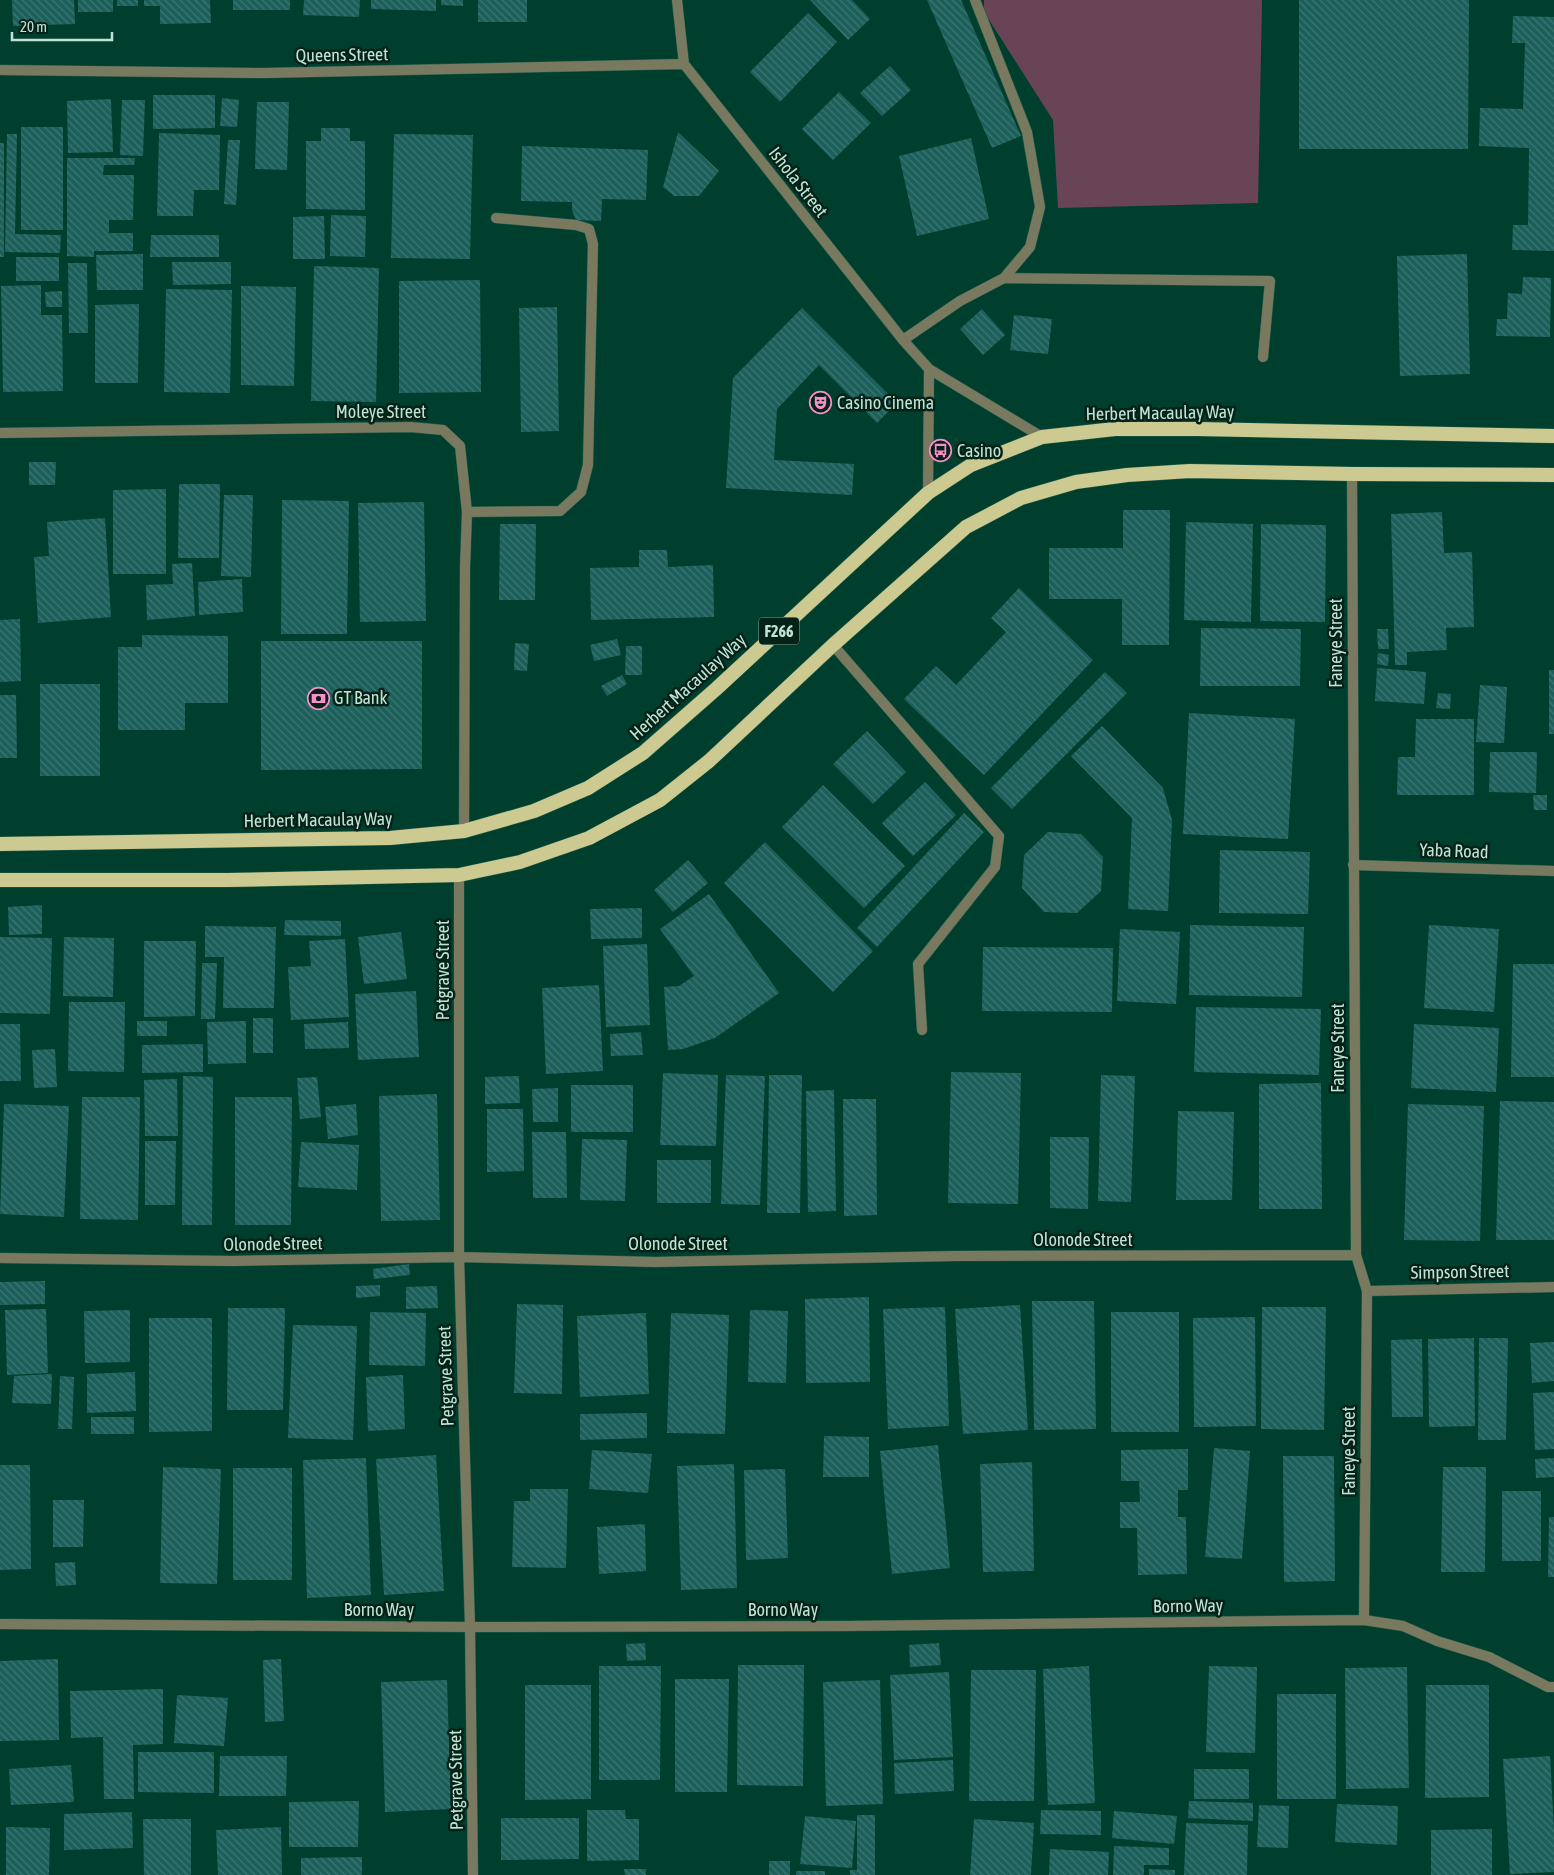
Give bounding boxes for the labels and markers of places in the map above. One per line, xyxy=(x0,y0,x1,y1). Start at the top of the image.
theatre icon: Casino Cinema xyxy=(809,391,833,415)
place label: Casino Cinema xyxy=(837,392,934,413)
bus stop icon: Casino xyxy=(929,439,953,463)
place label: Casino xyxy=(957,440,1001,461)
bank icon: GT Bank xyxy=(306,686,330,710)
place label: GT Bank xyxy=(334,687,388,708)

